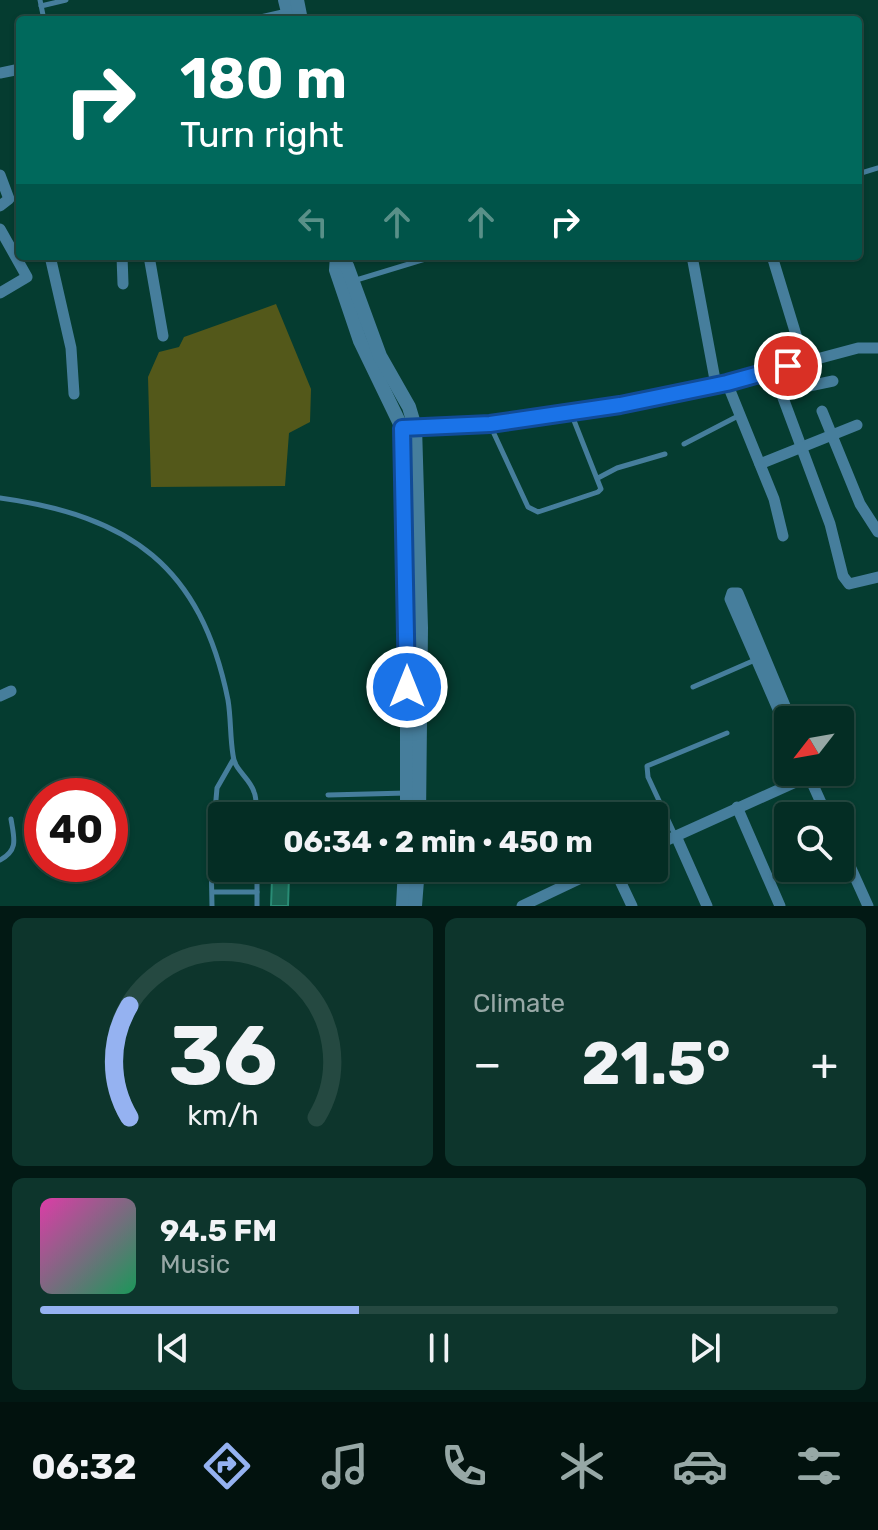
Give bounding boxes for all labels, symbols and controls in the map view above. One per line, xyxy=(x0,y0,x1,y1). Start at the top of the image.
text: 180 m xyxy=(180,46,347,112)
icon: right xyxy=(48,48,152,152)
text: Turn right xyxy=(180,113,344,156)
icon: left xyxy=(291,200,335,244)
icon: ahead xyxy=(375,200,419,244)
icon: ahead xyxy=(459,200,503,244)
icon: right xyxy=(543,200,587,244)
pin xyxy=(754,332,822,400)
icon: arrive xyxy=(766,344,810,388)
position arrow xyxy=(365,645,449,729)
north arrow xyxy=(774,706,854,786)
map controls xyxy=(774,706,854,882)
speed limit sign: 40 xyxy=(24,778,128,882)
button: search xyxy=(774,802,854,882)
text: 06:34 · 2 min · 450 m xyxy=(283,824,593,860)
text: Climate xyxy=(473,988,565,1019)
text: 36 xyxy=(168,1006,277,1105)
text: 21.5° xyxy=(581,1028,731,1099)
text: − xyxy=(473,1038,502,1090)
text: + xyxy=(811,1038,838,1090)
text: km/h xyxy=(187,1098,258,1132)
text: 94.5 FM xyxy=(160,1213,277,1249)
text: Music xyxy=(160,1249,230,1280)
icon: previous xyxy=(151,1326,195,1370)
icon: pause xyxy=(417,1326,461,1370)
icon: next xyxy=(683,1326,727,1370)
icon: directions xyxy=(199,1438,255,1494)
icon: music xyxy=(317,1438,373,1494)
icon: phone xyxy=(436,1438,492,1494)
icon: climate xyxy=(554,1438,610,1494)
icon: car xyxy=(672,1438,728,1494)
icon: filters xyxy=(791,1438,847,1494)
text: 06:32 xyxy=(31,1445,137,1488)

